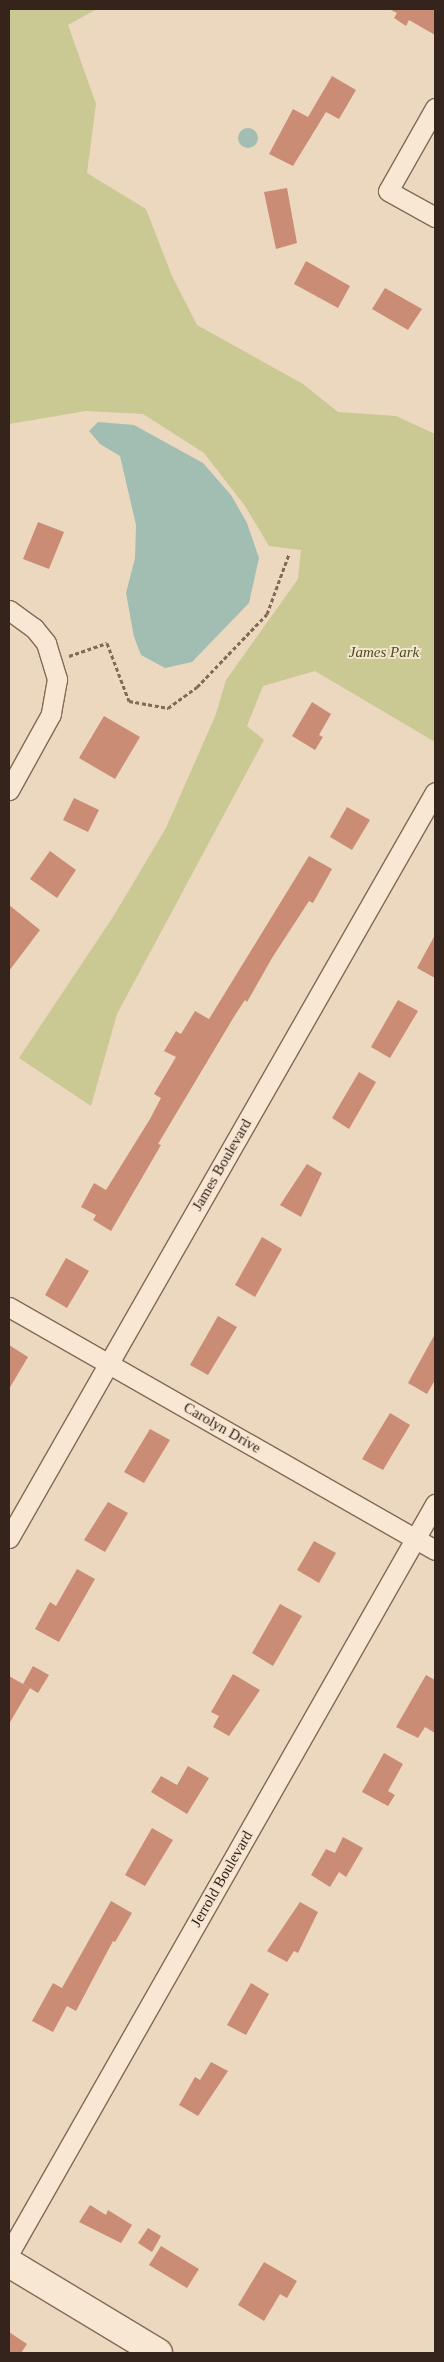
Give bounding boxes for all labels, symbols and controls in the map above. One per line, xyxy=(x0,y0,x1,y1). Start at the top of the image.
park label: James Park xyxy=(349,644,419,662)
street label: James Boulevard xyxy=(188,1116,256,1214)
street label: Carolyn Drive xyxy=(180,1399,264,1457)
street label: Jerrold Boulevard xyxy=(187,1828,257,1930)

